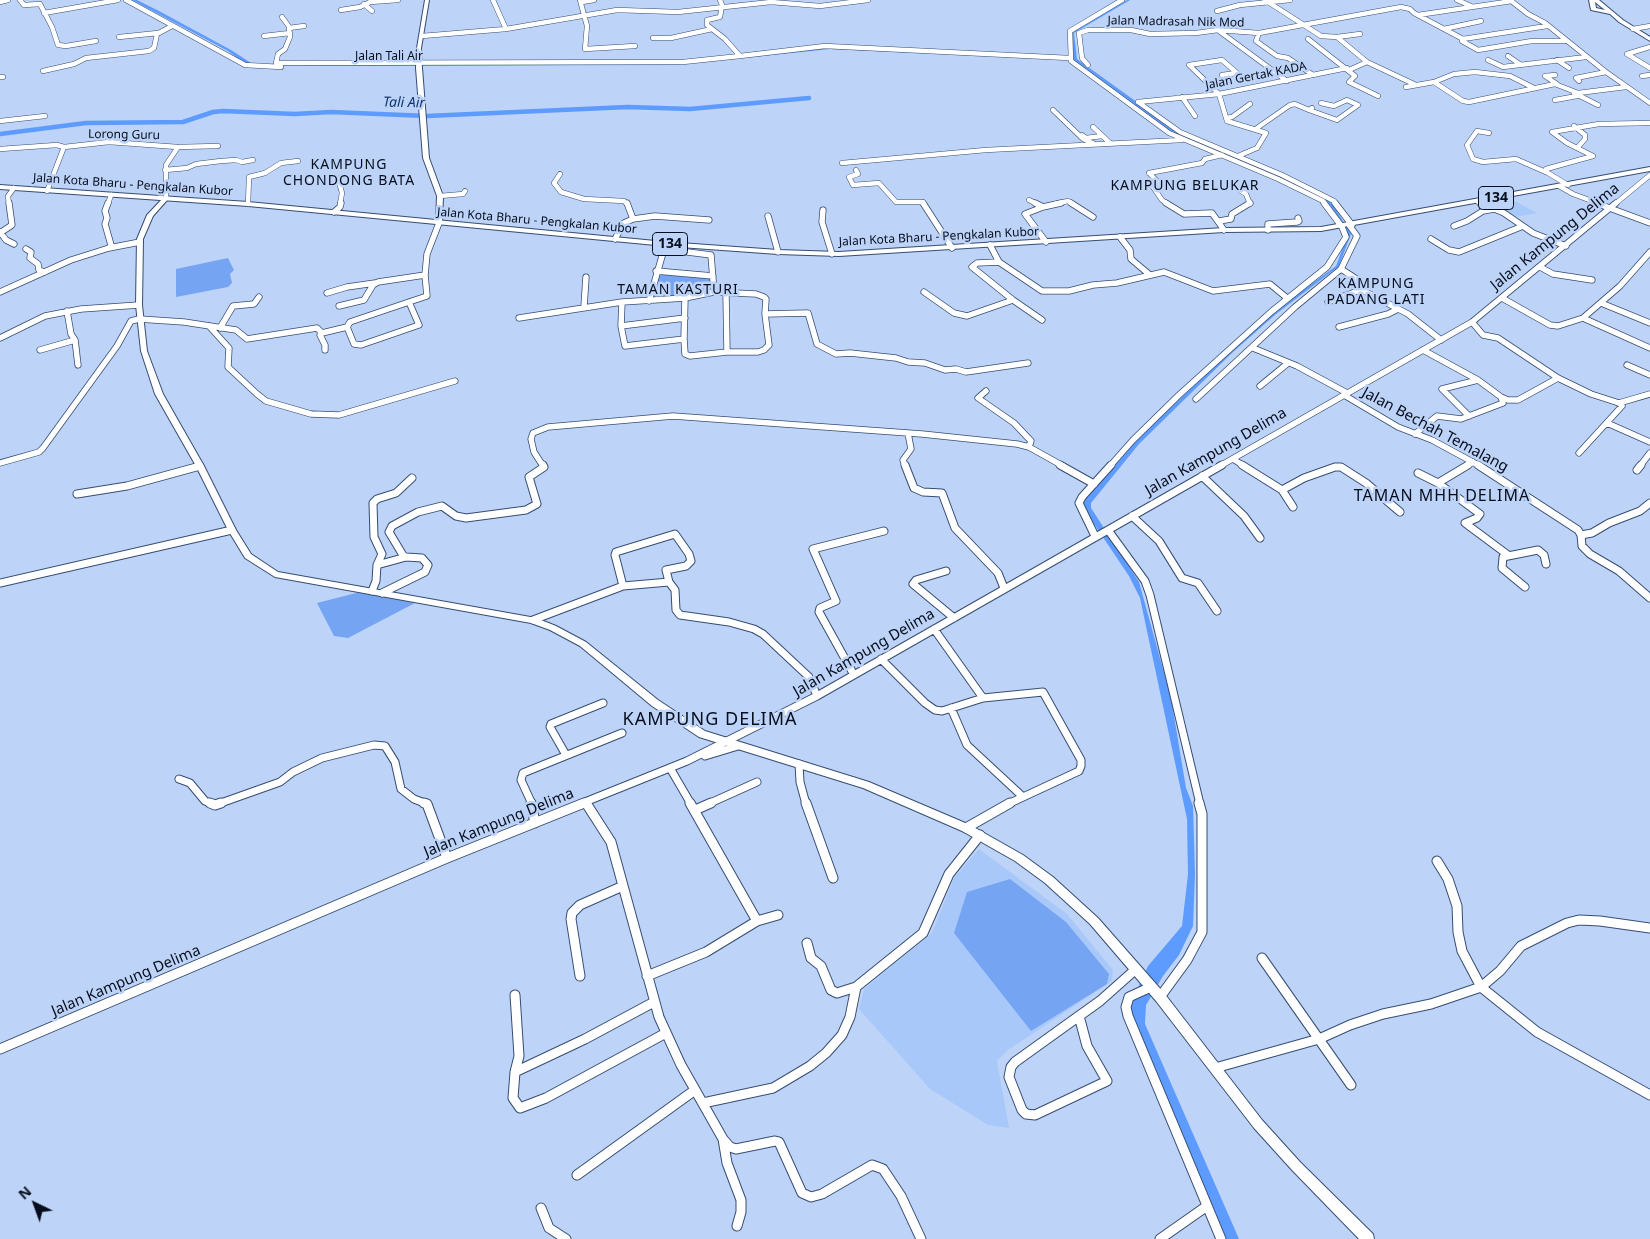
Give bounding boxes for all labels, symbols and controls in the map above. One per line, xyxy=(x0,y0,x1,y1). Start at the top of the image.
street label: Jalan Madrasah Nik Mod xyxy=(1107,14,1245,30)
street label: Jalan Tali Air xyxy=(355,50,423,64)
street label: Jalan Gertak KADA xyxy=(1204,59,1308,93)
water label: Tali Air xyxy=(383,94,425,112)
street label: Lorong Guru xyxy=(88,127,160,143)
district label: KAMPUNG CHONDONG BATA xyxy=(281,157,417,190)
street label: Jalan Kota Bharu - Pengkalan Kubor xyxy=(33,171,233,199)
district label: KAMPUNG BELUKAR xyxy=(1109,178,1261,194)
street label: Jalan Kampung Delima xyxy=(1487,180,1623,294)
road number: 134 xyxy=(1478,187,1514,210)
street label: Jalan Kota Bharu - Pengkalan Kubor xyxy=(437,205,637,237)
street label: Jalan Kota Bharu - Pengkalan Kubor xyxy=(839,225,1039,249)
road number: 134 xyxy=(652,232,688,255)
district label: KAMPUNG PADANG LATI xyxy=(1325,276,1427,308)
district label: TAMAN KASTURI xyxy=(616,282,740,298)
street label: Jalan Bechah Temalang xyxy=(1359,384,1511,476)
street label: Jalan Kampung Delima xyxy=(1142,404,1290,500)
district label: TAMAN MHH DELIMA xyxy=(1352,486,1532,506)
street label: Jalan Kampung Delima xyxy=(790,605,938,701)
district label: KAMPUNG DELIMA xyxy=(621,709,799,731)
street label: Jalan Kampung Delima xyxy=(421,785,577,861)
street label: Jalan Kampung Delima xyxy=(49,941,203,1021)
north arrow xyxy=(10,1179,60,1229)
text: N xyxy=(14,1182,35,1203)

